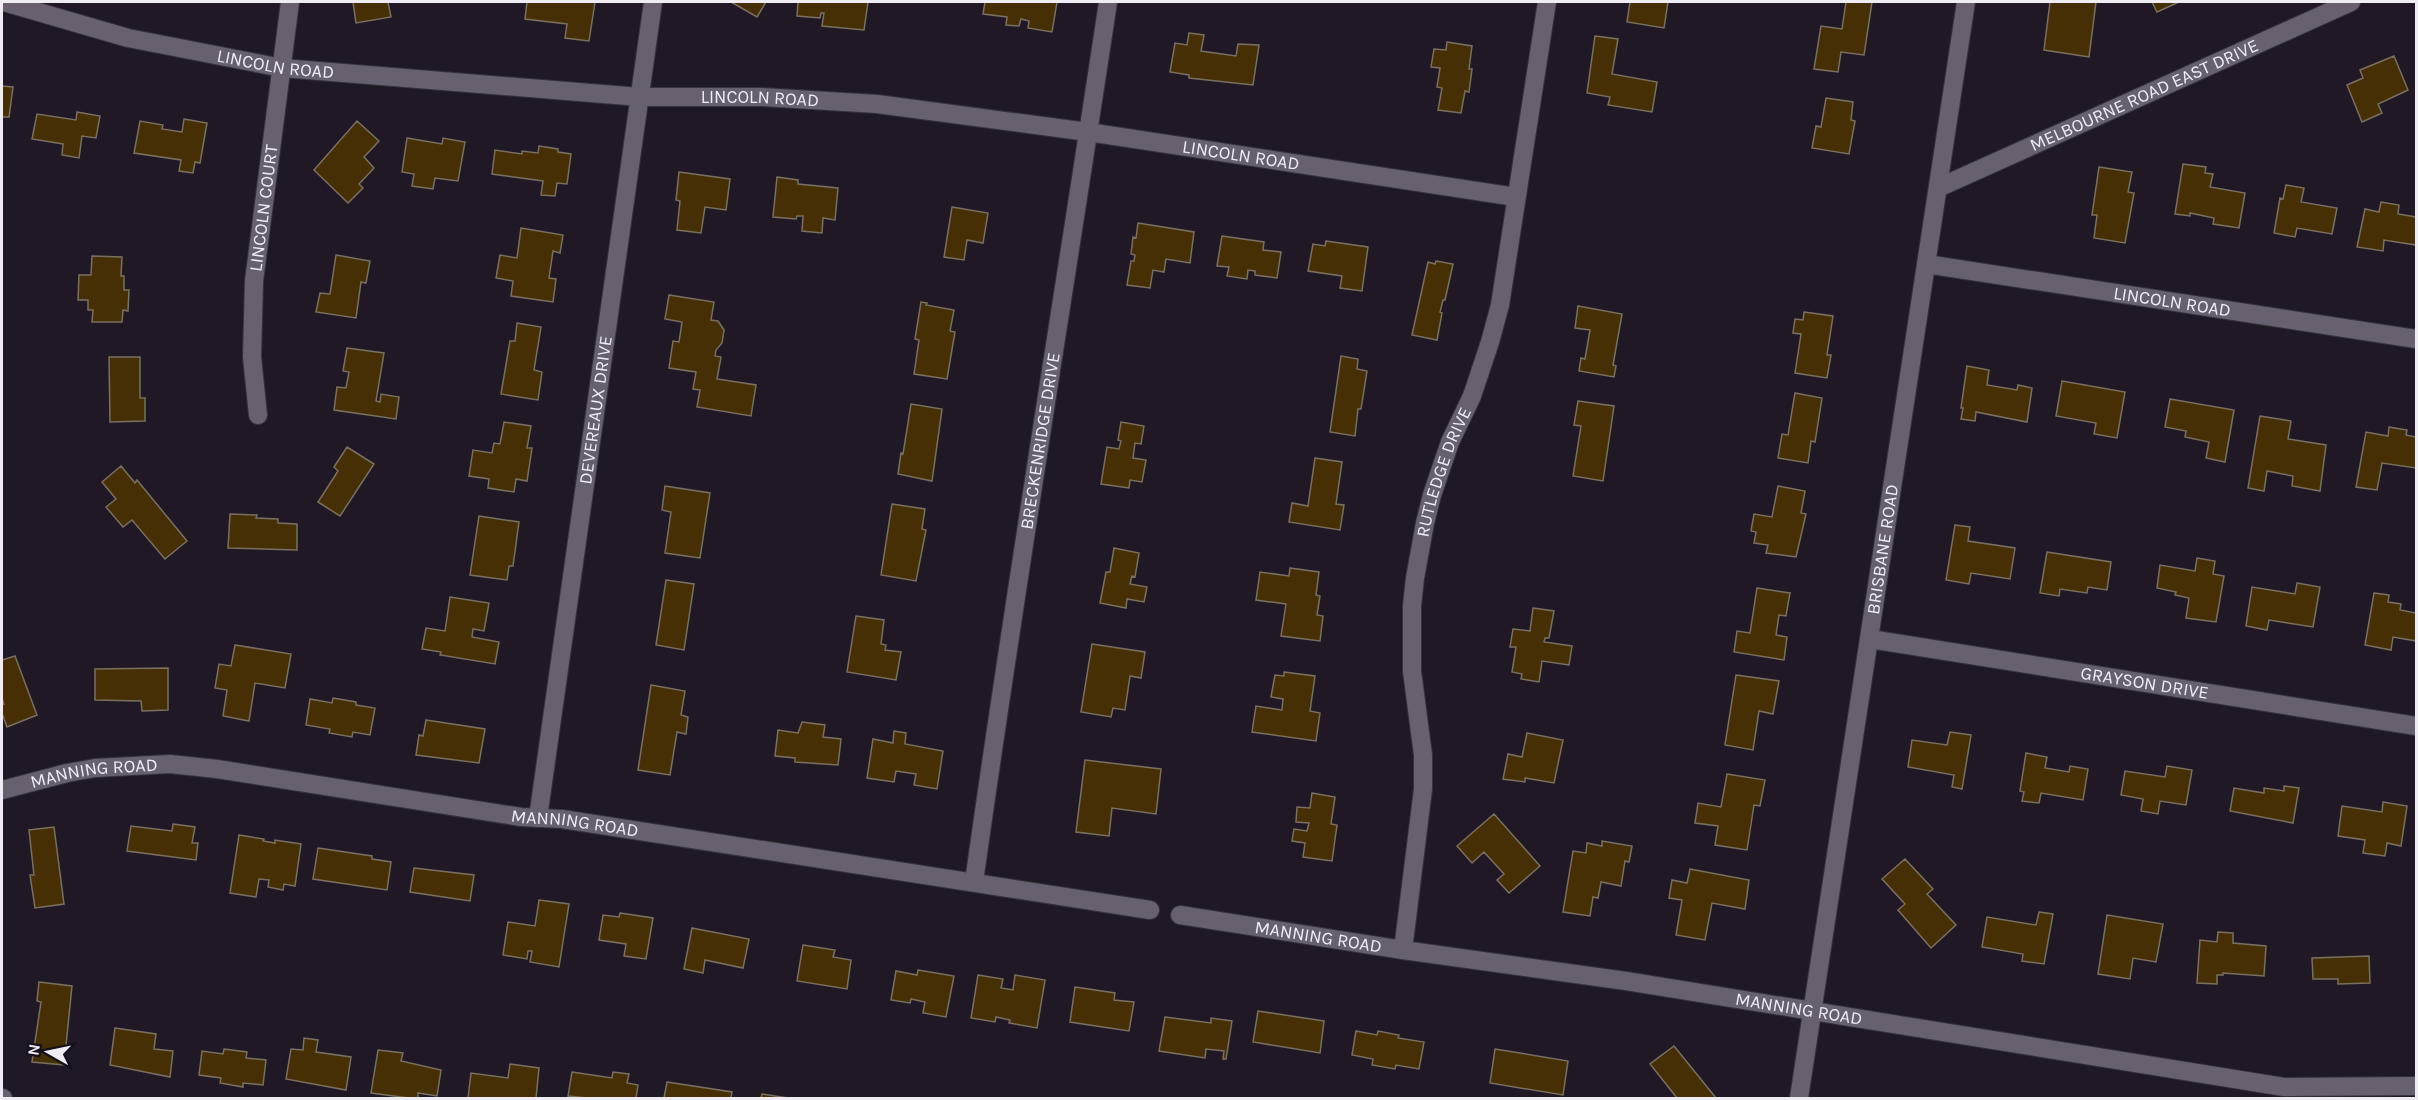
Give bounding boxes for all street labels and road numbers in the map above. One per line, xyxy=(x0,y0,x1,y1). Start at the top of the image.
street label: MELBOURNE ROAD EAST DRIVE xyxy=(2026,34,2262,156)
street label: LINCOLN ROAD xyxy=(215,45,335,83)
street label: LINCOLN ROAD xyxy=(701,86,820,111)
street label: LINCOLN ROAD xyxy=(1181,135,1301,175)
street label: LINCOLN COURT xyxy=(244,143,283,273)
street label: LINCOLN ROAD xyxy=(2112,282,2232,322)
street label: DEVEREAUX DRIVE xyxy=(574,334,617,486)
street label: BRECKENRIDGE DRIVE xyxy=(1015,351,1065,531)
street label: RUTLEDGE DRIVE xyxy=(1412,404,1476,539)
street label: BRISBANE ROAD xyxy=(1862,483,1903,616)
street label: GRAYSON DRIVE xyxy=(2079,662,2210,704)
street label: MANNING ROAD xyxy=(28,754,158,793)
street label: MANNING ROAD xyxy=(509,805,640,842)
street label: MANNING ROAD xyxy=(1253,916,1383,958)
street label: MANNING ROAD xyxy=(1734,988,1864,1030)

